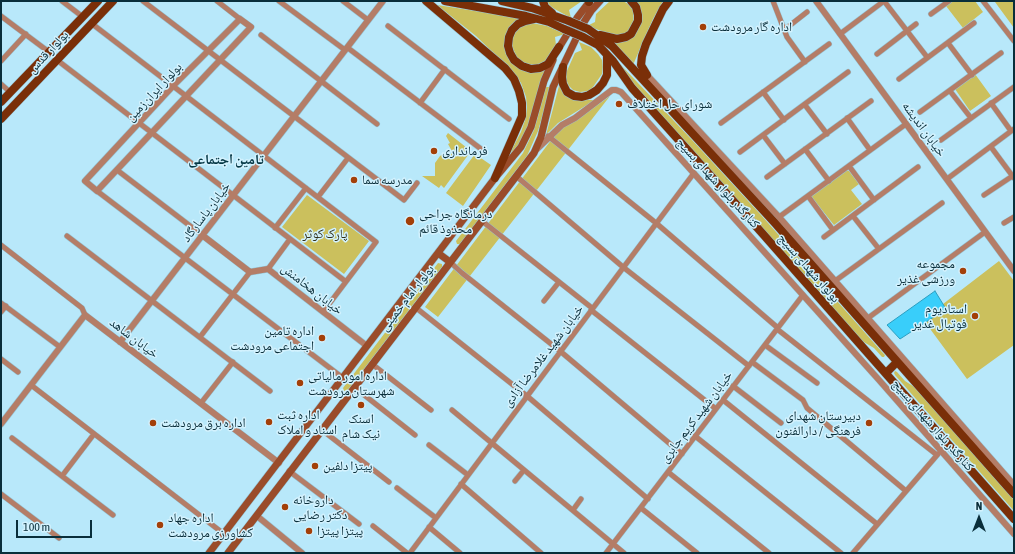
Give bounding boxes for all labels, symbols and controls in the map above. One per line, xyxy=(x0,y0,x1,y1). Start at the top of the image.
place label: اداره گار مرودشت xyxy=(711,19,792,35)
marker: اداره گار مرودشت xyxy=(698,22,708,32)
street label: بولوار قدس xyxy=(24,27,72,77)
street label: بولوار ایران‌زمین xyxy=(123,59,185,125)
place label: شورای حل اختلاف xyxy=(627,96,712,112)
street label: خیابان اندیشه xyxy=(899,98,949,160)
marker: شورای حل اختلاف xyxy=(614,99,624,109)
street label: کنارگذر بلوار شهدای بسیج xyxy=(673,134,763,232)
place label: فرمانداری xyxy=(442,143,488,159)
marker: فرمانداری xyxy=(429,146,439,156)
district label: تامین اجتماعی xyxy=(188,152,264,168)
place label: مدرسه سما xyxy=(362,172,413,188)
marker: مدرسه سما xyxy=(349,175,359,185)
street label: خیابان پاسارگاد xyxy=(178,179,234,245)
place label: درمانگاه جراحی محذوذ قائم xyxy=(419,206,492,237)
marker: درمانگاه جراحی محذوذ قائم xyxy=(404,215,416,227)
park label: پارک کوثر xyxy=(302,226,348,242)
street label: بولوار شهدای بسیج xyxy=(775,230,843,306)
place label: مجموعه ورزشی غذیر xyxy=(897,256,955,287)
street label: خیابان هخامنش xyxy=(278,260,346,318)
street label: بولوار امام خمینی xyxy=(376,262,438,334)
marker: مجموعه ورزشی غذیر xyxy=(958,266,968,276)
place label: استادیوم فوتبال غدیر xyxy=(912,301,967,332)
street label: خیابان شهید غلامرضا آزادی xyxy=(499,302,587,410)
marker: استادیوم فوتبال غدیر xyxy=(970,311,980,321)
street label: خیابان شاهد xyxy=(107,315,161,361)
place label: اداره تامین اجتماعی مرودشت xyxy=(230,323,314,354)
marker: اداره تامین اجتماعی مرودشت xyxy=(317,333,327,343)
place label: اداره امور مالیاتی شهرستان مرودشت xyxy=(308,368,395,399)
street label: خیابان شهید کریم جابری xyxy=(656,368,736,466)
street label: کنارگذر بلوار شهدای بسیج xyxy=(889,376,977,474)
marker: اداره امور مالیاتی شهرستان مرودشت xyxy=(295,378,305,388)
marker: اسنک نیک شام xyxy=(356,400,366,410)
place label: اداره ثبت اسناد و املاک xyxy=(277,407,337,438)
place label: دبیرستان شهدای فرهنگی / دارالفنون xyxy=(775,408,861,439)
place label: اسنک نیک شام xyxy=(342,411,380,442)
place label: اداره برق مرودشت xyxy=(161,415,246,431)
marker: اداره ثبت اسناد و املاک xyxy=(264,417,274,427)
marker: اداره برق مرودشت xyxy=(148,418,158,428)
marker: دبیرستان شهدای فرهنگی / دارالفنون xyxy=(864,418,874,428)
place label: پیتزا دلفین xyxy=(323,458,372,474)
marker: پیتزا دلفین xyxy=(310,461,320,471)
place label: داروخانه دکتر رضایی xyxy=(293,492,347,523)
north arrow xyxy=(959,498,999,538)
text: N xyxy=(976,500,982,512)
marker: داروخانه دکتر رضایی xyxy=(280,502,290,512)
place label: اداره جهاد کشاورزی مرودشت xyxy=(168,510,253,541)
scale bar xyxy=(18,512,94,538)
text: 100 m xyxy=(23,520,50,534)
marker: اداره جهاد کشاورزی مرودشت xyxy=(155,520,165,530)
place label: پیتزا پیتزا xyxy=(317,523,363,539)
marker: پیتزا پیتزا xyxy=(304,526,314,536)

